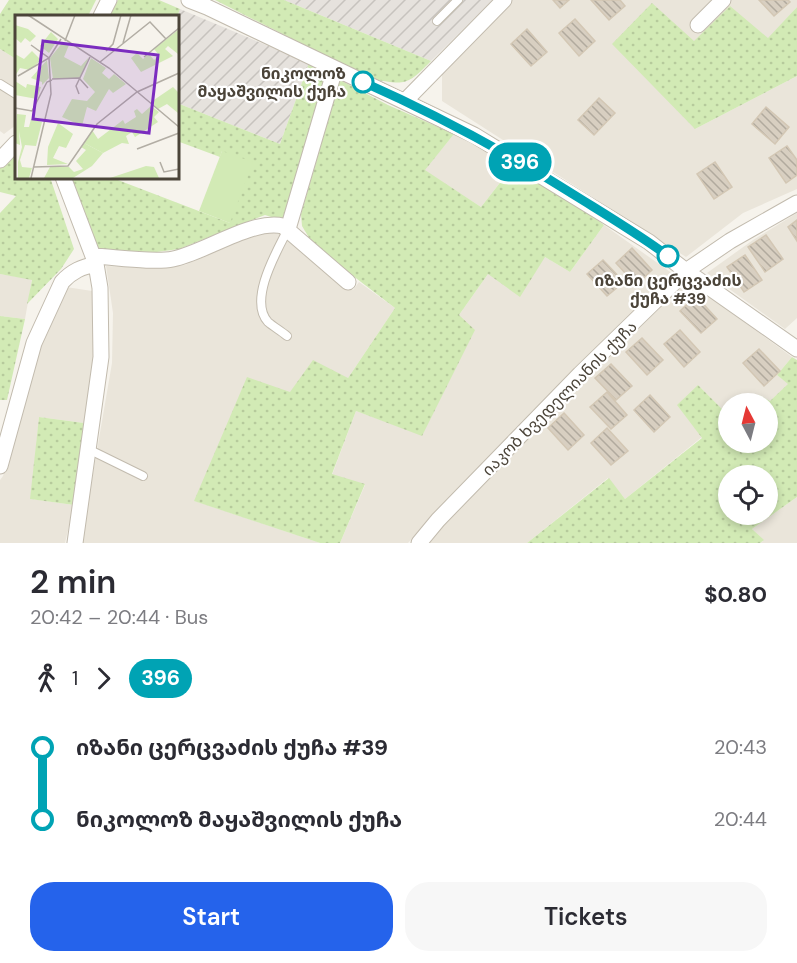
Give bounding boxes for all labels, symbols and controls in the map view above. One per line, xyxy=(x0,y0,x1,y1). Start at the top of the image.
inset map xyxy=(15,15,178,178)
place label: ნიკოლოზ მაყაშვილის ქუჩა xyxy=(198,63,346,102)
marker: ნიკოლოზ მაყაშვილის ქუჩა xyxy=(352,71,374,93)
line badge: 396 xyxy=(486,142,554,182)
text: 396 xyxy=(501,148,539,176)
marker: იზანი ცერცვაძის ქუჩა #39 xyxy=(657,245,679,267)
place label: იზანი ცერცვაძის ქუჩა #39 xyxy=(594,270,742,309)
street label: იაკობ ხვედელიანის ქუჩა xyxy=(477,316,641,480)
north arrow xyxy=(718,393,778,453)
map controls xyxy=(718,393,778,525)
button: locate xyxy=(718,465,778,525)
text: 2 min xyxy=(30,560,116,603)
text: $0.80 xyxy=(704,580,767,609)
text: 20:42 – 20:44 · Bus xyxy=(30,604,208,630)
icon: walk xyxy=(30,662,63,695)
icon: forward xyxy=(87,662,120,695)
text: 396 xyxy=(141,664,180,692)
text: 1 xyxy=(72,665,78,691)
text: იზანი ცერცვაძის ქუჩა #39 xyxy=(76,733,388,762)
text: 20:43 xyxy=(714,734,767,760)
text: ნიკოლოზ მაყაშვილის ქუჩა xyxy=(76,805,402,834)
text: 20:44 xyxy=(714,806,767,832)
button: Start xyxy=(30,882,393,951)
button: Tickets xyxy=(405,882,767,951)

